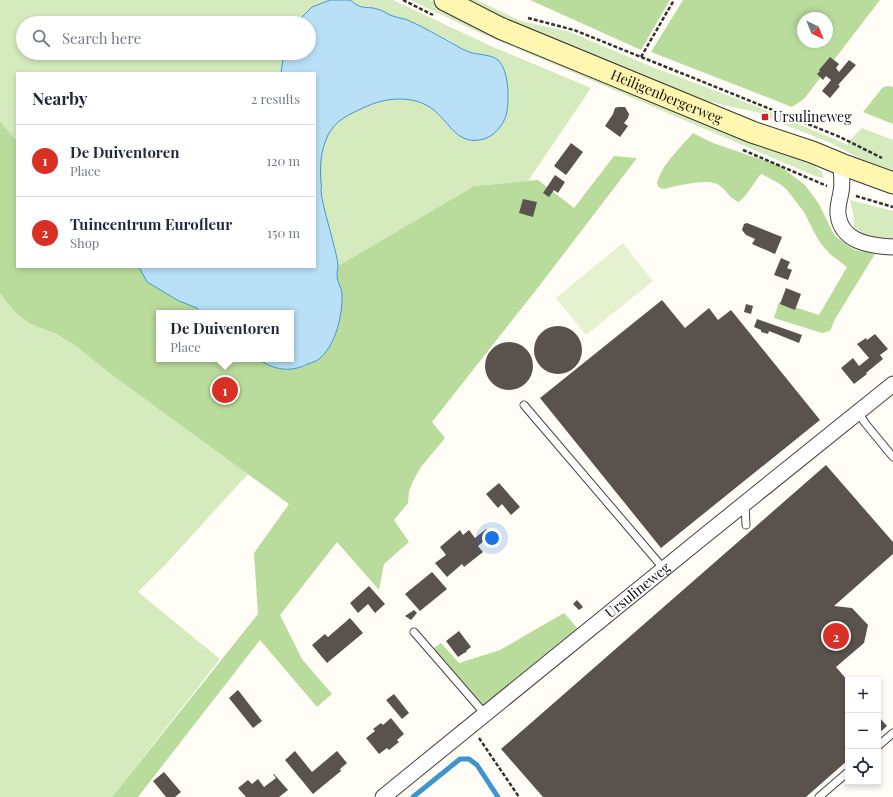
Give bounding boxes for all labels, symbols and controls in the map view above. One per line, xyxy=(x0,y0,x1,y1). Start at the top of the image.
north arrow xyxy=(797,12,833,48)
search box xyxy=(16,16,316,60)
icon: search xyxy=(30,27,52,49)
text: Search here xyxy=(62,28,141,48)
street label: Heiligenbergerweg xyxy=(608,65,726,128)
text: Nearby xyxy=(32,87,87,109)
text: 2 results xyxy=(251,90,300,107)
place label: Ursulineweg xyxy=(773,107,852,126)
marker: Ursulineweg xyxy=(760,112,770,122)
text: De Duiventoren xyxy=(70,142,179,162)
text: 1 xyxy=(43,152,47,169)
text: 120 m xyxy=(266,152,300,169)
text: Place xyxy=(70,162,101,179)
text: Tuincentrum Eurofleur xyxy=(70,214,232,234)
text: 2 xyxy=(42,224,48,241)
text: 150 m xyxy=(267,224,300,241)
text: Shop xyxy=(70,234,99,251)
popup xyxy=(156,310,294,362)
text: De Duiventoren xyxy=(170,318,280,338)
text: Place xyxy=(170,338,201,355)
pin: 1 xyxy=(212,375,238,405)
your location xyxy=(482,528,502,548)
street label: Ursulineweg xyxy=(601,557,674,622)
pin: 2 xyxy=(823,621,849,651)
map controls xyxy=(845,677,881,785)
button: + xyxy=(845,677,881,713)
button: − xyxy=(845,713,881,749)
button: locate xyxy=(845,749,881,785)

